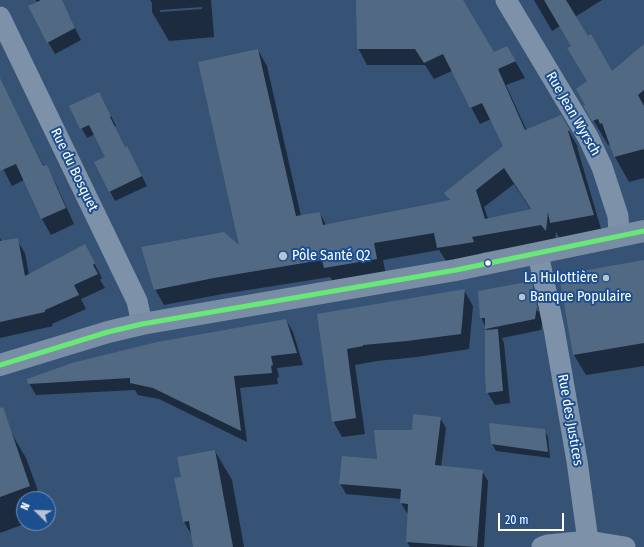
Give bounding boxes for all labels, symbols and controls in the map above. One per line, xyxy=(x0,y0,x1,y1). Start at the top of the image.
street label: Rue Jean Wyrsch xyxy=(542,69,604,159)
street label: Rue du Bosquet xyxy=(47,126,101,214)
place label: Pôle Santé Q2 xyxy=(292,248,370,264)
marker: Pôle Santé Q2 xyxy=(277,250,289,262)
unlabelled marker xyxy=(483,258,493,268)
place label: La Hulottière xyxy=(524,270,598,286)
marker: La Hulottière xyxy=(601,273,611,283)
place label: Banque Populaire xyxy=(530,289,631,305)
marker: Banque Populaire xyxy=(517,292,527,302)
street label: Rue des Justices xyxy=(554,373,586,467)
north arrow xyxy=(16,491,56,531)
text: N xyxy=(18,501,33,512)
scale bar xyxy=(500,505,566,531)
text: 20 m xyxy=(505,513,529,527)

